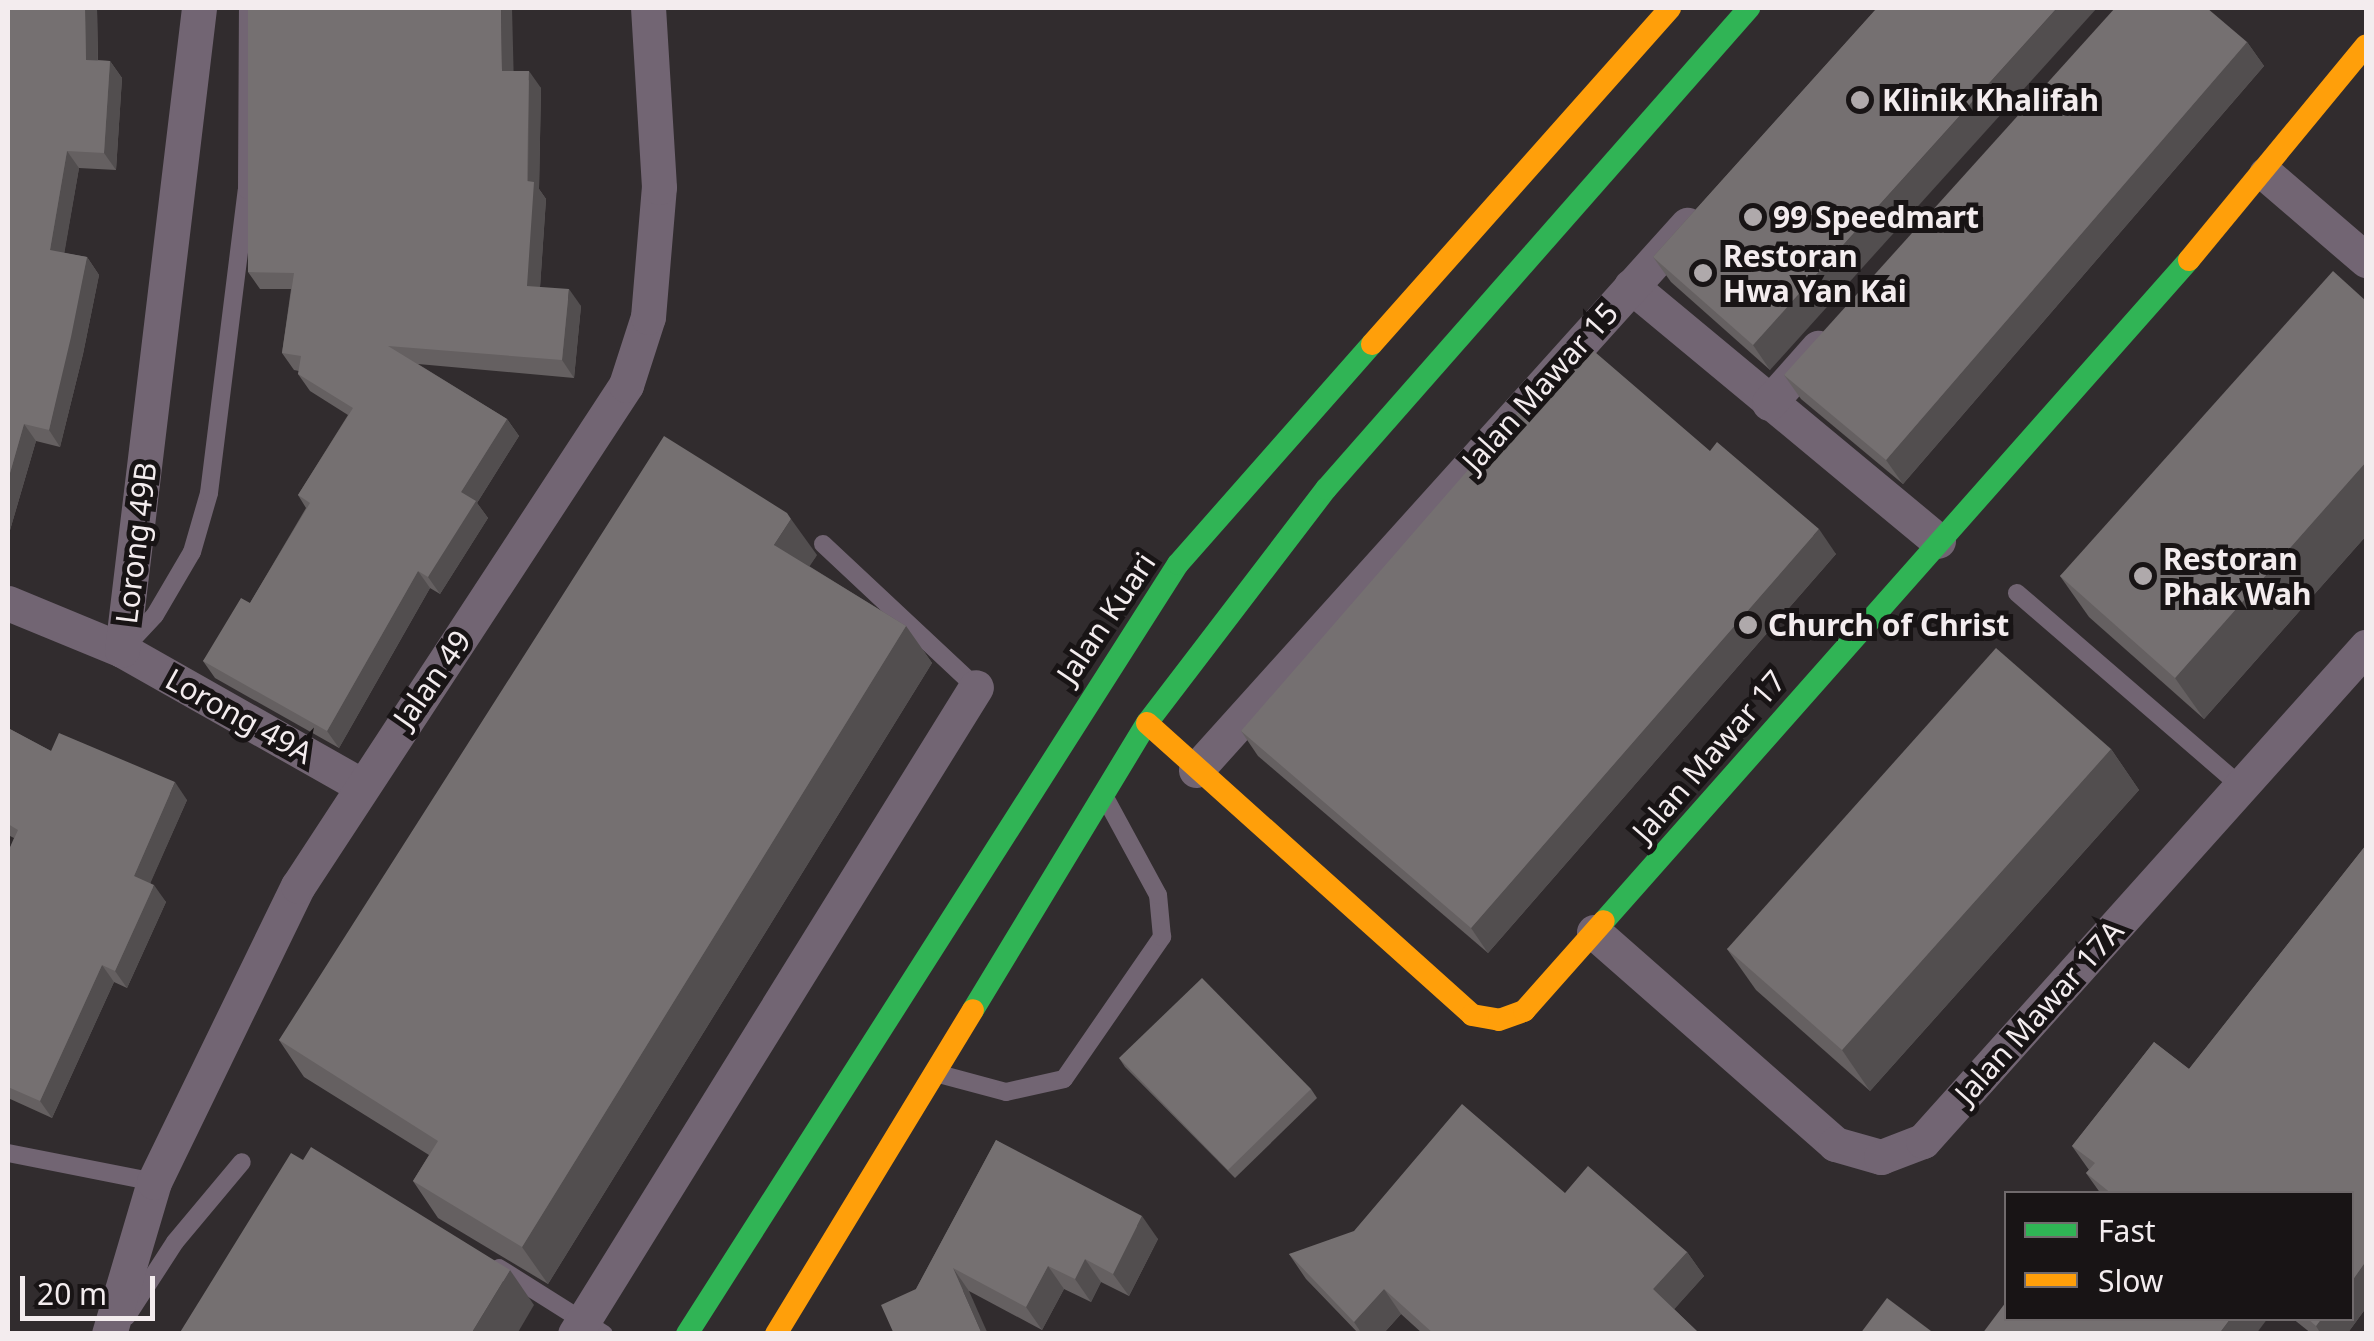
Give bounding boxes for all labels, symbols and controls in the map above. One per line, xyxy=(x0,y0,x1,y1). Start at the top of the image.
place label: Klinik Khalifah xyxy=(1882,82,2099,118)
marker: Klinik Khalifah xyxy=(1847,87,1873,113)
place label: 99 Speedmart xyxy=(1773,199,1979,235)
marker: 99 Speedmart xyxy=(1742,206,1764,228)
place label: Restoran Hwa Yan Kai xyxy=(1723,238,1907,308)
marker: Restoran Hwa Yan Kai xyxy=(1692,262,1714,284)
street label: Jalan Mawar 15 xyxy=(1455,295,1625,479)
street label: Lorong 49B xyxy=(108,460,164,626)
place label: Restoran Phak Wah xyxy=(2163,541,2311,612)
street label: Jalan Kuari xyxy=(1049,546,1163,690)
marker: Restoran Phak Wah xyxy=(2132,565,2154,587)
place label: Church of Christ xyxy=(1768,607,2009,643)
marker: Church of Christ xyxy=(1737,614,1759,636)
street label: Jalan 49 xyxy=(386,624,478,734)
street label: Lorong 49A xyxy=(159,661,319,771)
street label: Jalan Mawar 17 xyxy=(1625,663,1793,849)
street label: Jalan Mawar 17A xyxy=(1947,913,2131,1111)
legend xyxy=(2004,1191,2354,1321)
text: Fast xyxy=(2098,1210,2156,1251)
scale bar xyxy=(25,1256,160,1318)
text: Slow xyxy=(2098,1260,2163,1301)
text: 20 m xyxy=(37,1273,107,1314)

